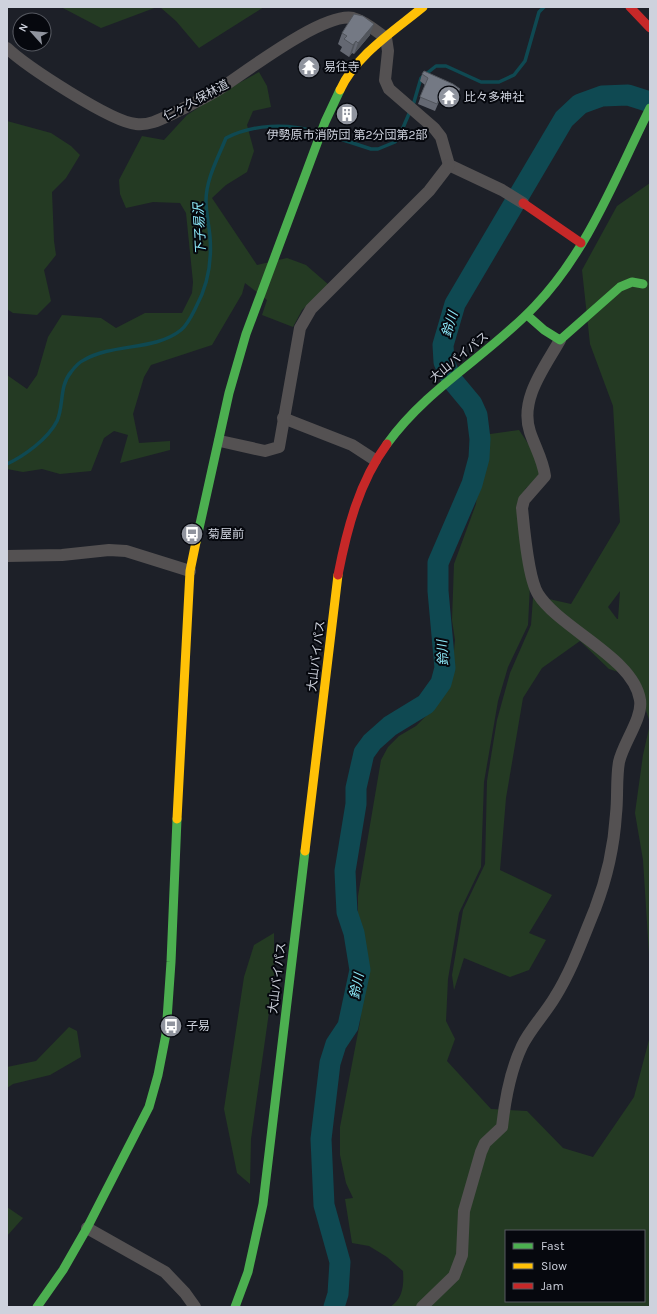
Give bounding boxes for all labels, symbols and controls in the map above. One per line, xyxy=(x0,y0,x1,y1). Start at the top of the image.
north arrow xyxy=(12,12,52,52)
text: N xyxy=(16,21,31,34)
temple icon: 易往寺 xyxy=(296,54,322,80)
place label: 易往寺 xyxy=(324,60,360,74)
street label: 仁ヶ久保林道 xyxy=(161,77,231,123)
temple icon: 比々多神社 xyxy=(436,84,462,110)
place label: 比々多神社 xyxy=(464,90,524,104)
building icon: 伊勢原市消防団 第2分団第2部 xyxy=(334,101,360,127)
place label: 伊勢原市消防団 第2分団第2部 xyxy=(267,128,427,142)
water label: 下子易沢 xyxy=(191,201,208,255)
water label: 鈴川 xyxy=(439,308,461,339)
street label: 大山バイパス xyxy=(427,329,491,385)
bus stop icon: 菊屋前 xyxy=(179,521,205,547)
place label: 菊屋前 xyxy=(208,527,244,541)
street label: 大山バイパス xyxy=(305,620,327,692)
water label: 鈴川 xyxy=(434,638,451,666)
street label: 大山バイパス xyxy=(266,942,288,1014)
water label: 鈴川 xyxy=(347,970,367,1000)
bus stop icon: 子易 xyxy=(158,1013,184,1039)
place label: 子易 xyxy=(186,1019,210,1033)
legend xyxy=(505,1230,645,1302)
text: Fast xyxy=(541,1239,565,1253)
text: Slow xyxy=(541,1259,567,1273)
text: Jam xyxy=(541,1279,564,1293)

